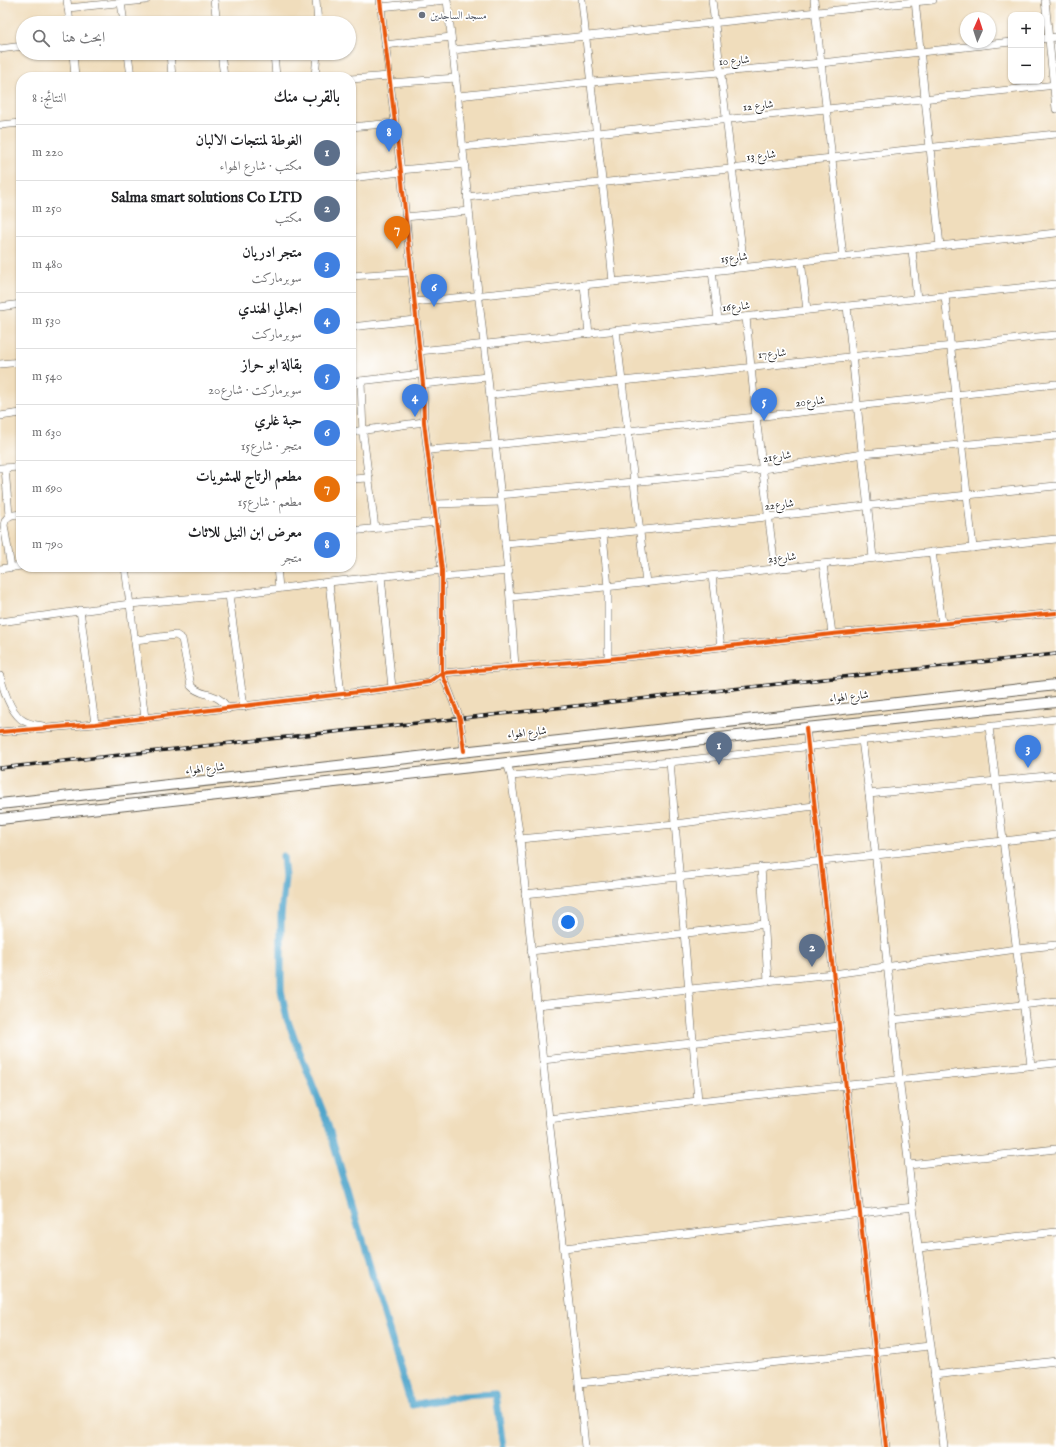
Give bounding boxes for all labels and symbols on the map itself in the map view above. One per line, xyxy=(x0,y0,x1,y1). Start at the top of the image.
place label: مسجد الساجدين xyxy=(430,9,487,23)
marker: مسجد الساجدين xyxy=(417,10,427,20)
north arrow xyxy=(960,12,996,48)
street label: شارع 10 xyxy=(718,53,750,71)
street label: شارع 12 xyxy=(742,97,774,117)
pin: 8 xyxy=(376,119,402,152)
street label: شارع 13 xyxy=(746,147,777,166)
pin: 7 xyxy=(384,216,410,249)
street label: شارع15 xyxy=(720,250,749,268)
pin: 6 xyxy=(421,274,447,307)
street label: شارع16 xyxy=(722,299,751,317)
street label: شارع17 xyxy=(757,346,787,364)
pin: 4 xyxy=(402,384,428,417)
pin: 5 xyxy=(751,388,777,421)
street label: شارع20 xyxy=(795,393,826,412)
street label: شارع21 xyxy=(762,448,792,468)
street label: شارع22 xyxy=(764,496,795,516)
street label: شارع23 xyxy=(767,550,797,568)
street label: شارع الهواء xyxy=(829,688,870,708)
street label: شارع الهواء xyxy=(507,724,548,744)
pin: 1 xyxy=(706,732,732,765)
pin: 3 xyxy=(1015,735,1041,768)
street label: شارع الهواء xyxy=(185,760,226,780)
your location xyxy=(558,912,578,932)
pin: 2 xyxy=(799,934,825,967)

